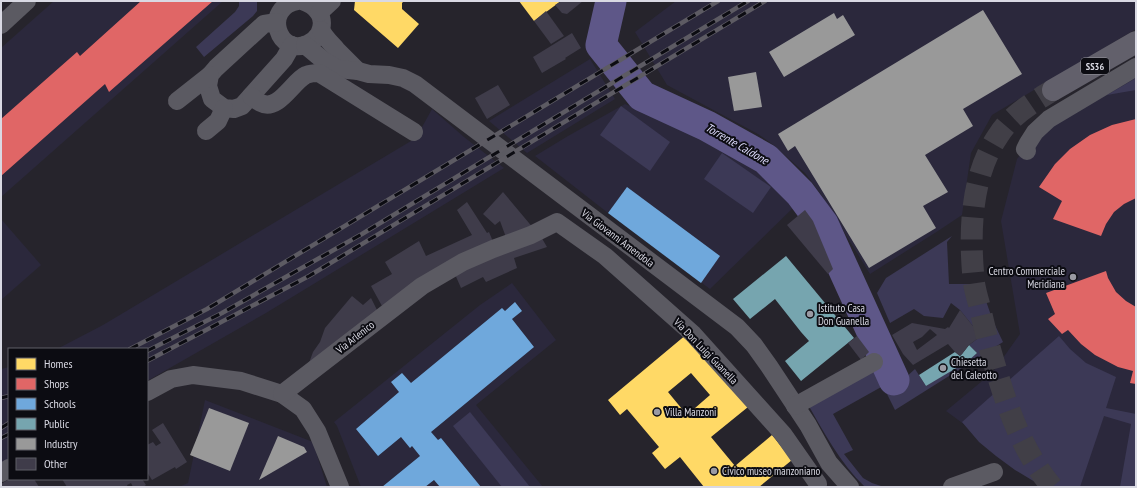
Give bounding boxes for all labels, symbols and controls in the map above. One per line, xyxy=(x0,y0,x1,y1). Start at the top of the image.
road number: SS36 xyxy=(1081,58,1109,74)
water label: Torrente Caldone xyxy=(703,119,772,168)
street label: Via Giovanni Amendola xyxy=(578,205,657,270)
place label: Centro Commerciale Meridiana xyxy=(989,264,1065,291)
marker: Centro Commerciale Meridiana xyxy=(1068,272,1078,282)
place label: Istituto Casa Don Guanella xyxy=(818,301,869,328)
marker: Istituto Casa Don Guanella xyxy=(805,309,815,319)
street label: Via Don Luigi Guanella xyxy=(670,314,741,387)
street label: Via Arlenico xyxy=(332,317,377,357)
legend xyxy=(8,348,148,480)
place label: Chiesetta del Caleotto xyxy=(951,355,997,382)
text: Homes xyxy=(44,356,72,371)
marker: Chiesetta del Caleotto xyxy=(938,363,948,373)
text: Shops xyxy=(44,376,69,391)
text: Schools xyxy=(44,396,76,411)
place label: Villa Manzoni xyxy=(664,405,716,419)
marker: Villa Manzoni xyxy=(652,407,662,417)
text: Public xyxy=(44,416,70,431)
text: Industry xyxy=(44,436,78,451)
text: Other xyxy=(44,456,68,471)
place label: Civico museo manzoniano xyxy=(722,464,820,478)
marker: Civico museo manzoniano xyxy=(709,466,719,476)

